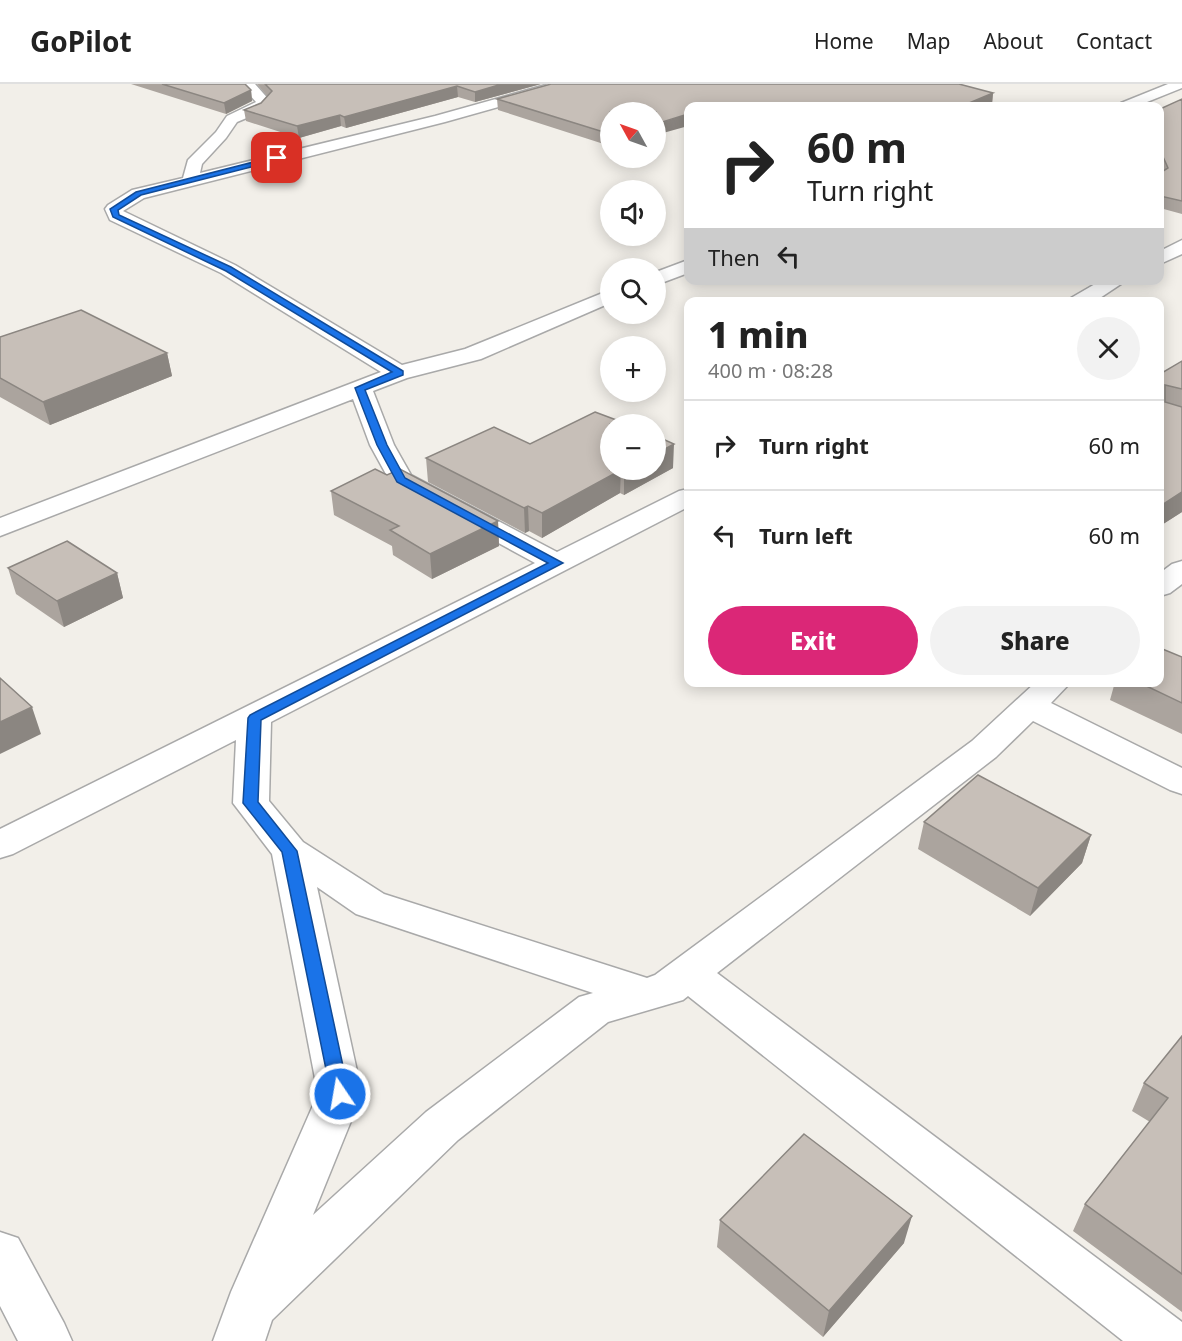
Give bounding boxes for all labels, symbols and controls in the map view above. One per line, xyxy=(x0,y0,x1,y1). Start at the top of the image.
text: GoPilot xyxy=(30,22,132,60)
text: Home xyxy=(814,27,874,55)
text: Map xyxy=(907,27,950,55)
text: About xyxy=(983,27,1043,55)
text: Contact xyxy=(1076,27,1152,55)
north arrow xyxy=(600,102,666,168)
map controls xyxy=(600,102,666,480)
text: 60 m xyxy=(807,118,907,175)
icon: right xyxy=(708,126,786,204)
pin xyxy=(251,132,302,183)
icon: arrive xyxy=(260,141,293,174)
text: Turn right xyxy=(807,172,933,209)
button: sound xyxy=(600,180,666,246)
icon: left xyxy=(772,240,805,273)
text: Then xyxy=(708,242,760,272)
button: search xyxy=(600,258,666,324)
text: 1 min xyxy=(708,310,809,359)
button: close xyxy=(1077,317,1140,380)
button: + xyxy=(600,336,666,402)
text: 400 m · 08:28 xyxy=(708,357,833,384)
button: − xyxy=(600,414,666,480)
icon: right xyxy=(708,429,741,462)
text: Turn right xyxy=(759,430,869,460)
text: 60 m xyxy=(1089,430,1140,460)
icon: left xyxy=(708,519,741,552)
text: Turn left xyxy=(759,520,853,550)
text: 60 m xyxy=(1089,520,1140,550)
button: Exit xyxy=(708,606,918,675)
button: Share xyxy=(930,606,1140,675)
position arrow xyxy=(308,1062,372,1126)

